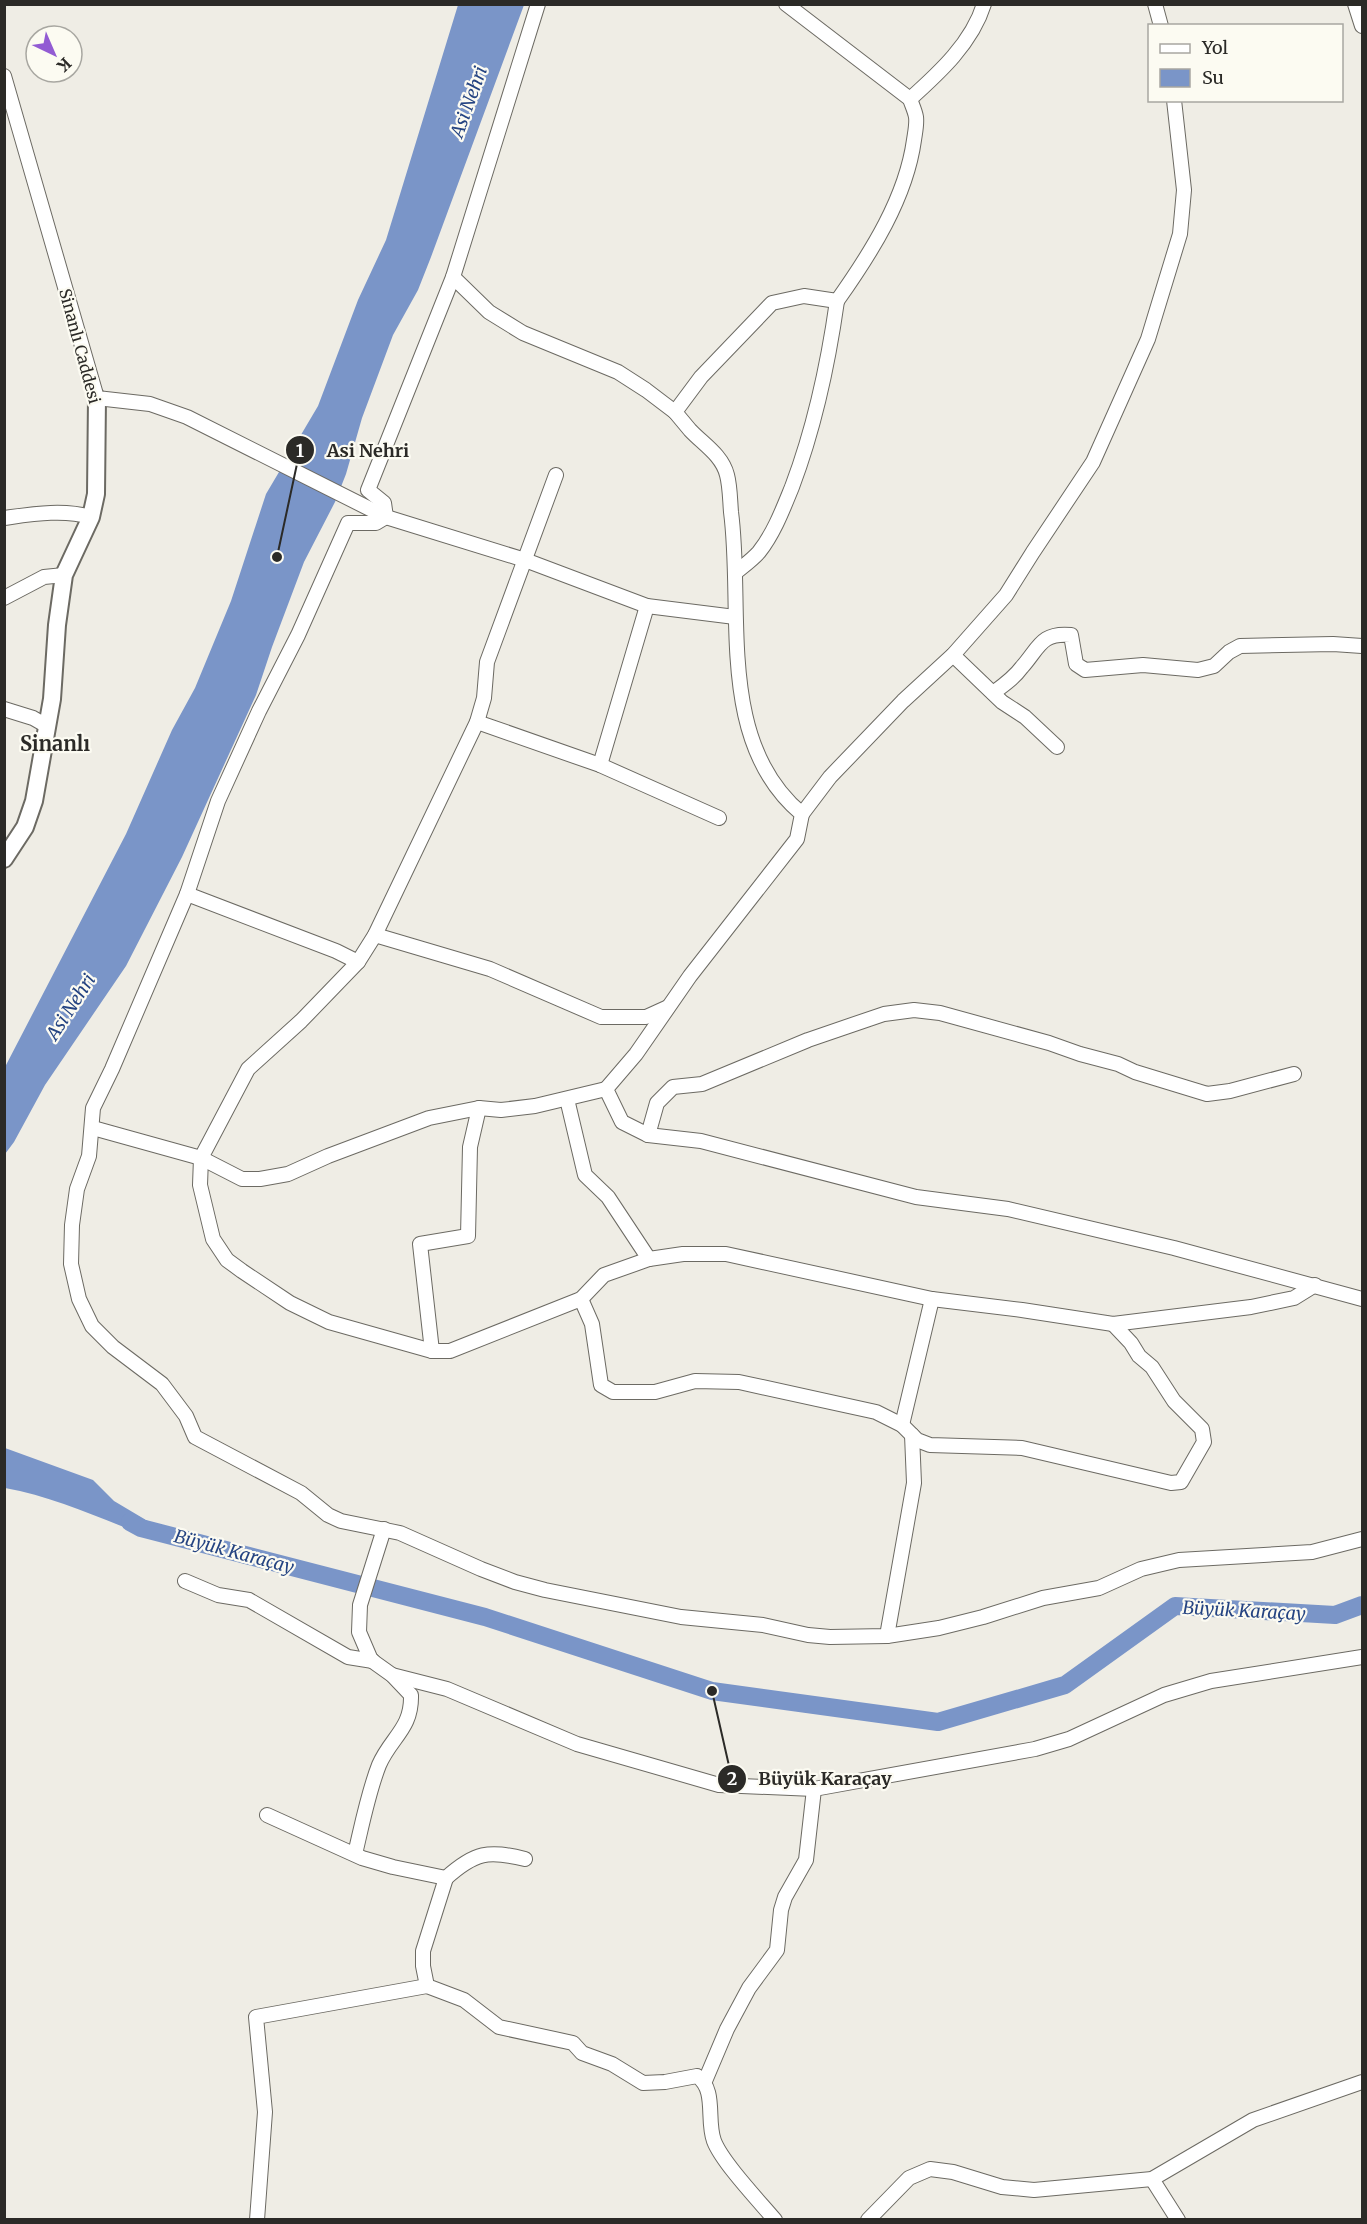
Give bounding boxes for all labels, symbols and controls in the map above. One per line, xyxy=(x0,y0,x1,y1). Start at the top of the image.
north arrow xyxy=(24,24,84,84)
legend xyxy=(1148,24,1343,102)
text: Yol xyxy=(1201,36,1228,59)
text: K xyxy=(53,53,76,76)
water label: Asi Nehri xyxy=(444,63,492,142)
text: Su xyxy=(1202,66,1224,89)
street label: Sinanlı Caddesi xyxy=(55,286,105,406)
callout: Asi Nehri xyxy=(285,432,421,468)
text: 1 xyxy=(296,439,304,462)
text: Asi Nehri xyxy=(326,439,409,462)
district label: Sinanlı xyxy=(20,731,90,756)
water label: Asi Nehri xyxy=(40,969,100,1046)
water label: Büyük Karaçay xyxy=(172,1524,297,1579)
water label: Büyük Karaçay xyxy=(1182,1596,1306,1625)
callout: Büyük Karaçay xyxy=(717,1761,904,1797)
text: 2 xyxy=(727,1767,737,1790)
text: Büyük Karaçay xyxy=(758,1767,892,1790)

